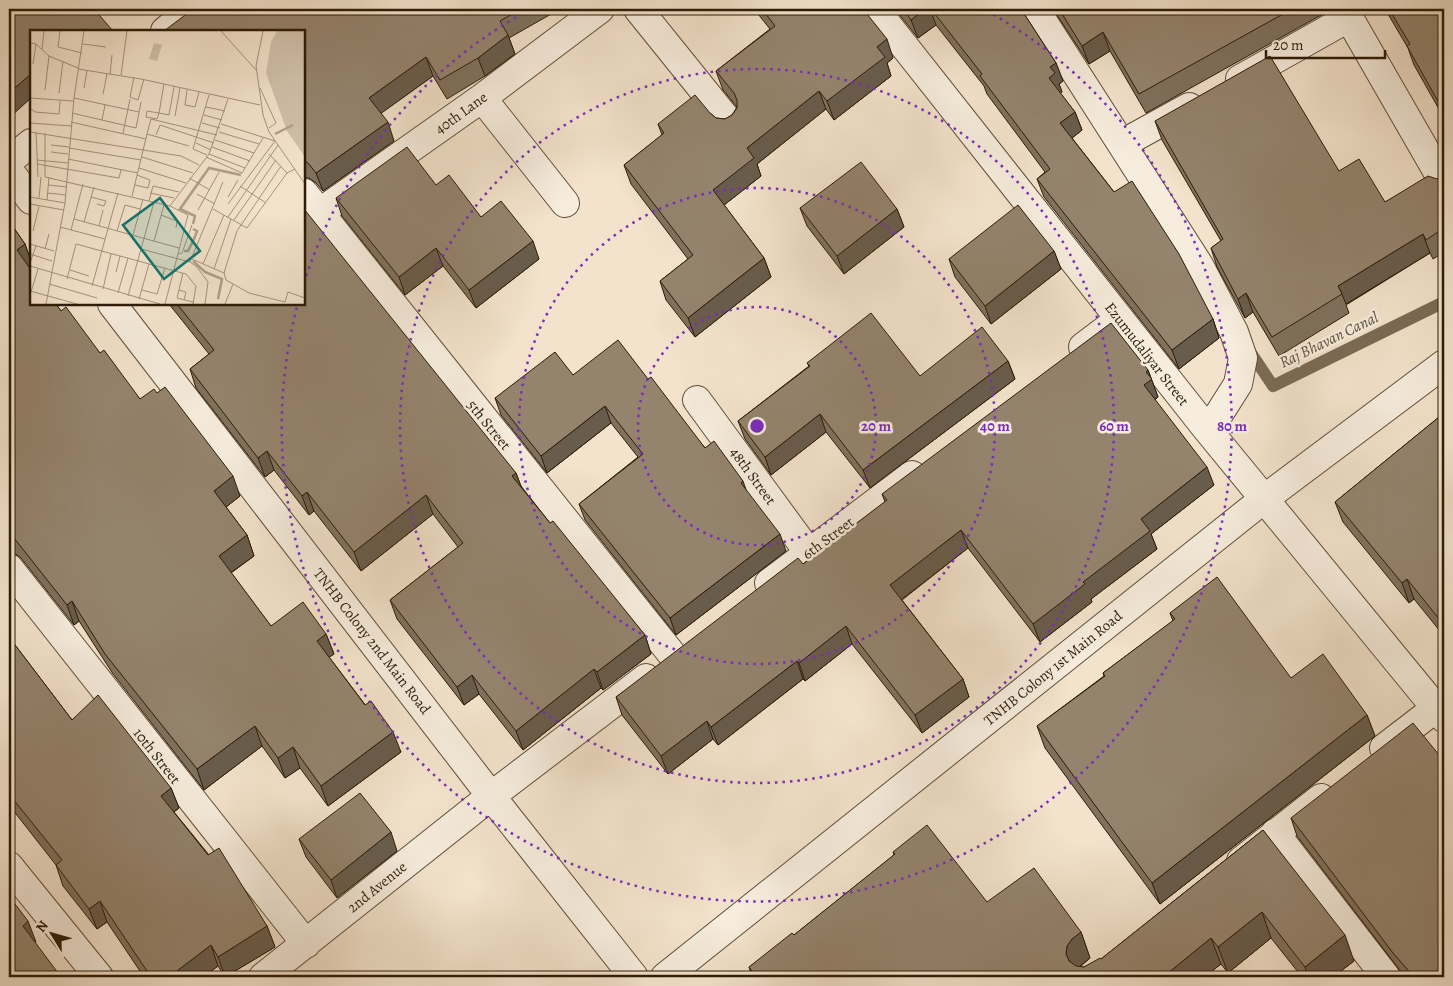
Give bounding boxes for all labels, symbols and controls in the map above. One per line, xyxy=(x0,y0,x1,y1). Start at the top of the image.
scale bar xyxy=(1266,28,1384,60)
inset map xyxy=(30,30,305,305)
text: 20 m xyxy=(1273,35,1304,55)
street label: 40th Lane xyxy=(431,87,491,139)
street label: Ezumudaliyar Street xyxy=(1100,298,1194,410)
water label: Raj Bhavan Canal xyxy=(1276,306,1382,374)
street label: 5th Street xyxy=(463,396,515,454)
text: 20 m xyxy=(861,416,891,436)
text: 40 m xyxy=(980,416,1010,436)
text: 60 m xyxy=(1099,416,1129,436)
text: 80 m xyxy=(1217,416,1247,436)
centre of rings xyxy=(748,417,766,435)
street label: 48th Street xyxy=(725,443,781,509)
street label: 6th Street xyxy=(798,512,858,564)
street label: TNHB Colony 2nd Main Road xyxy=(309,564,436,719)
street label: TNHB Colony 1st Main Road xyxy=(980,605,1127,730)
street label: 10th Street xyxy=(129,724,185,788)
street label: 2nd Avenue xyxy=(343,857,411,917)
north arrow xyxy=(28,908,78,958)
text: N xyxy=(31,917,53,936)

